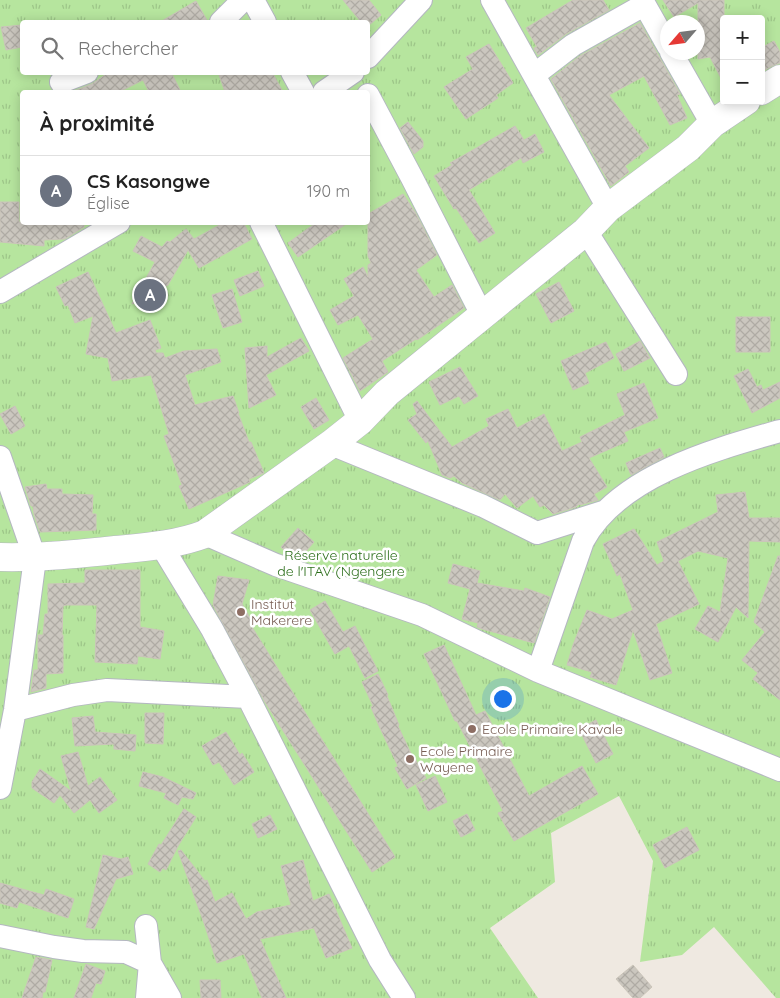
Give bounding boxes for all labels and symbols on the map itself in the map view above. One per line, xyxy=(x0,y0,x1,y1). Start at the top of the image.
north arrow xyxy=(660,15,705,60)
pin: A xyxy=(134,276,166,314)
park label: Réserve naturelle de l'ITAV (Ngengere xyxy=(277,546,405,580)
place label: Institut Makerere xyxy=(251,595,312,629)
marker: Institut Makerere xyxy=(235,606,247,618)
your location xyxy=(490,686,516,712)
place label: Ecole Primaire Kavale xyxy=(482,720,623,738)
marker: Ecole Primaire Kavale xyxy=(466,723,478,735)
place label: Ecole Primaire Wayene xyxy=(420,742,512,776)
marker: Ecole Primaire Wayene xyxy=(404,753,416,765)

